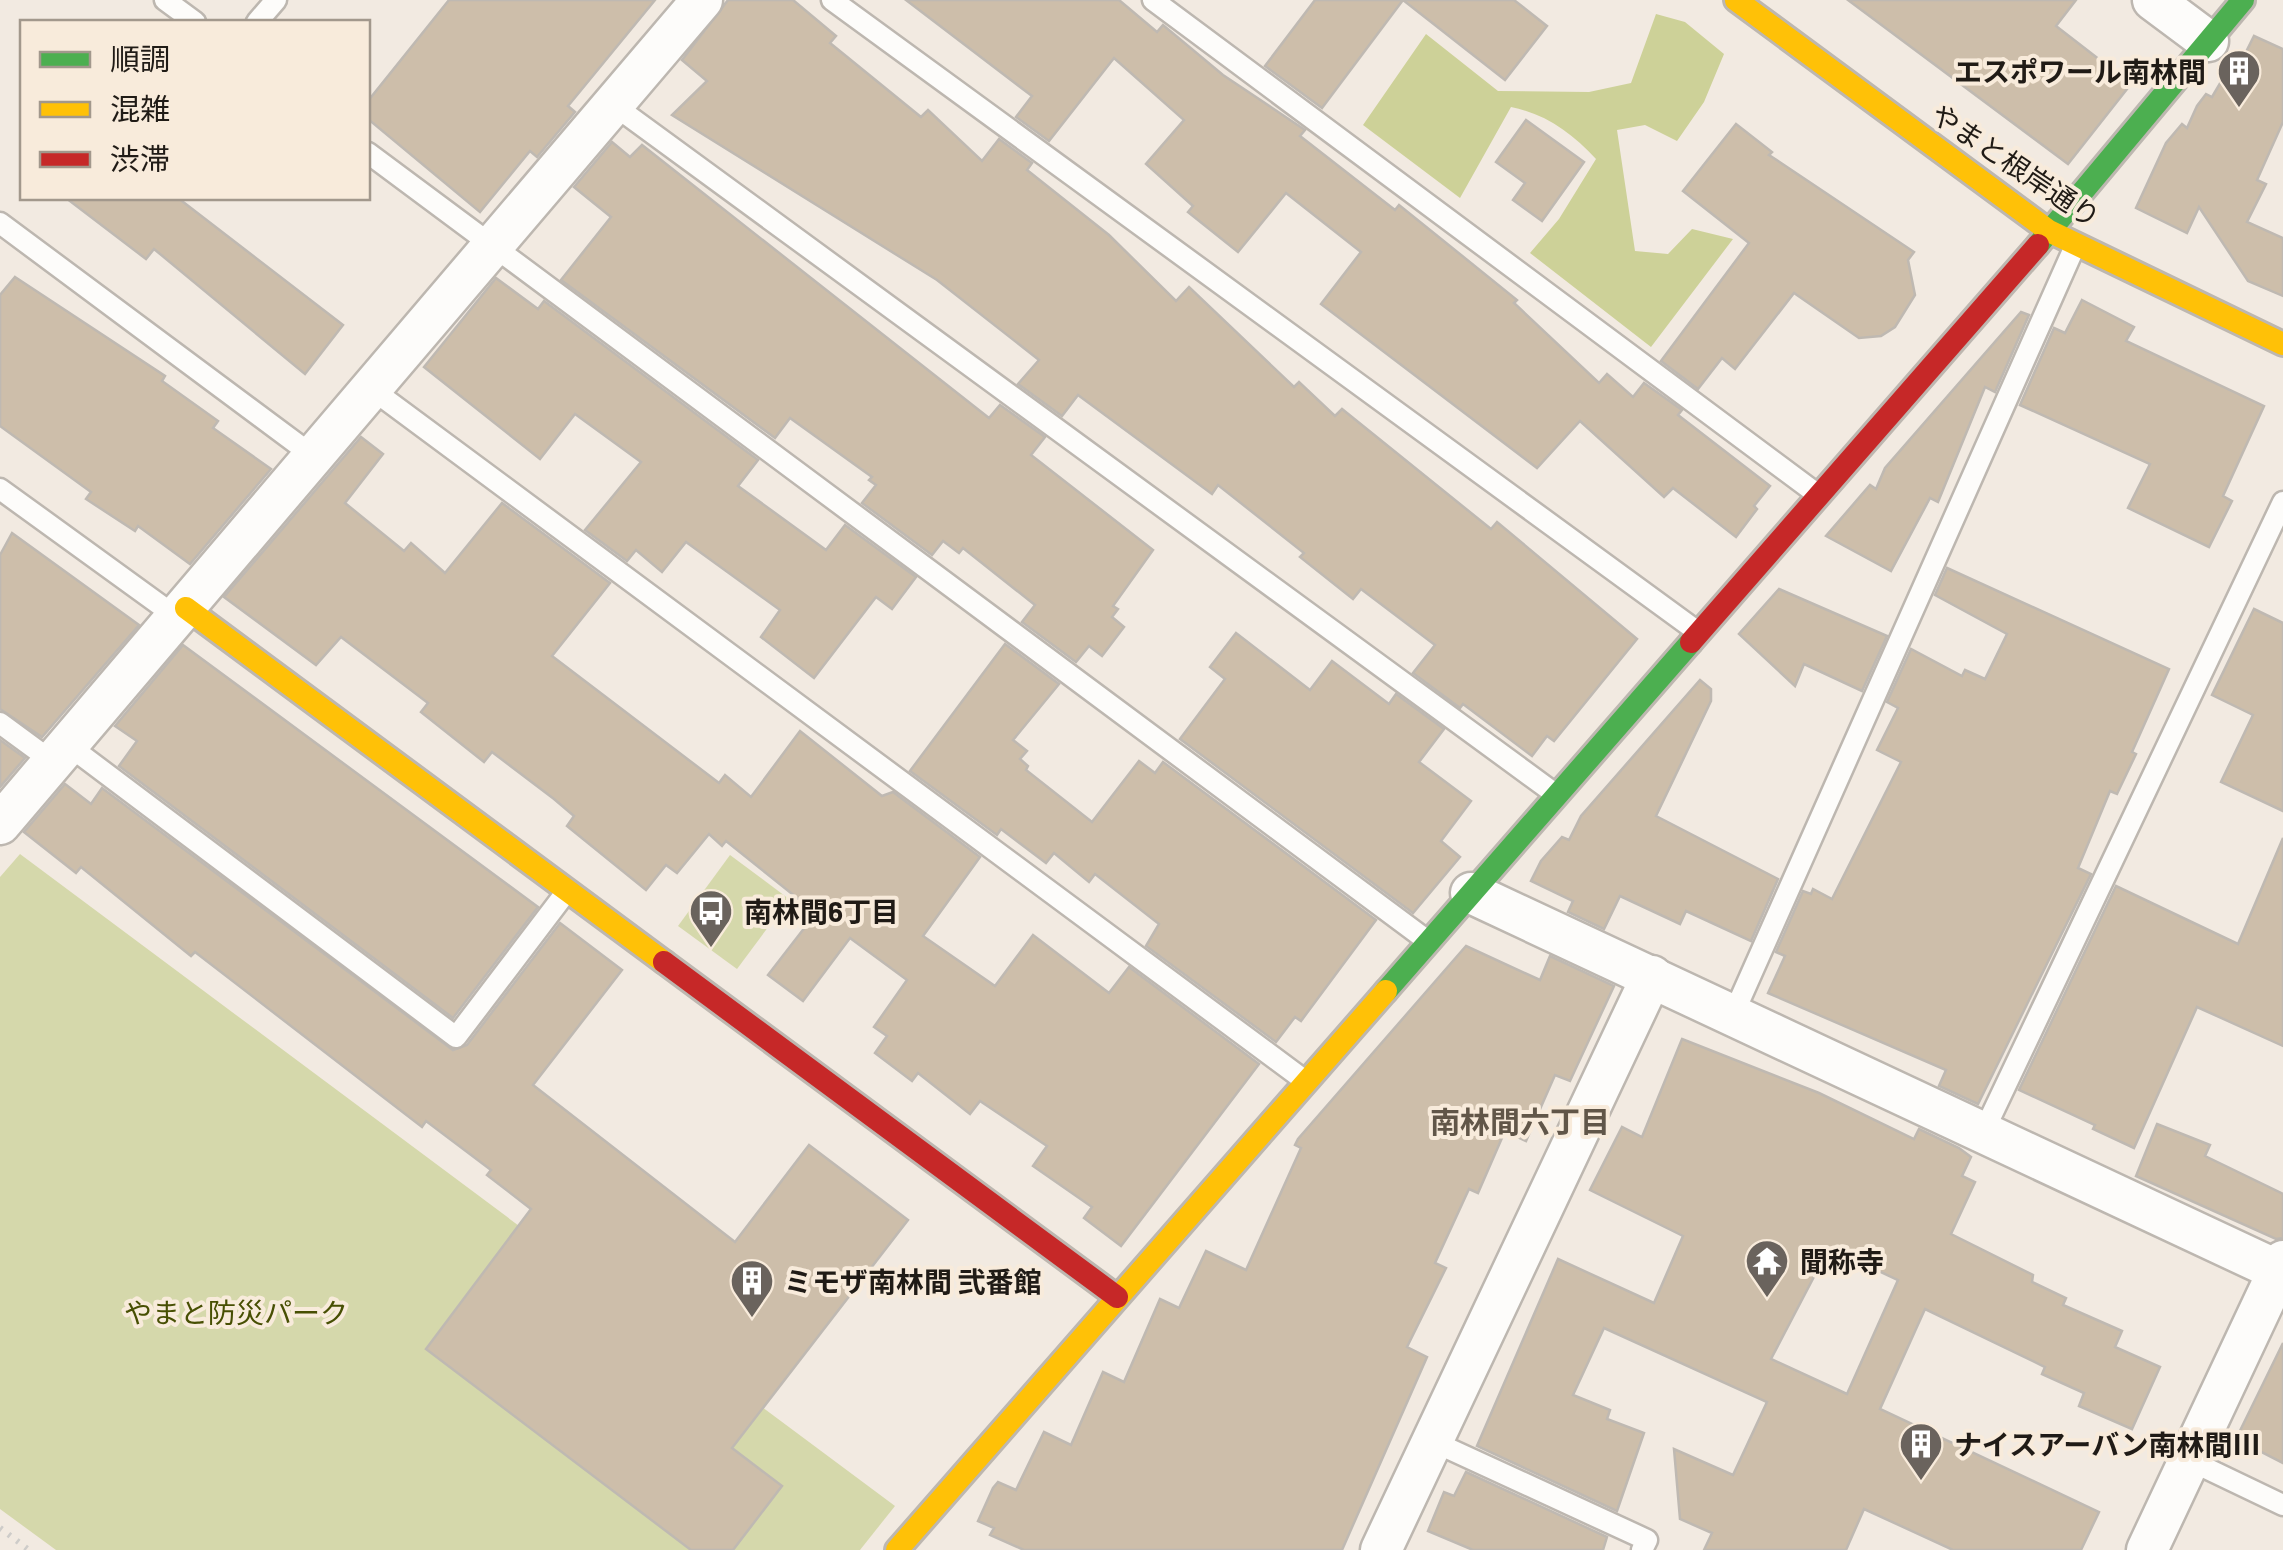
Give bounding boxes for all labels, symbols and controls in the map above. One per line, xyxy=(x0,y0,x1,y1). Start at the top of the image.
legend xyxy=(20,20,370,200)
text: 順調 xyxy=(110,40,170,76)
building icon: エスポワール南林間 xyxy=(2216,48,2262,109)
place label: エスポワール南林間 xyxy=(1954,54,2206,88)
text: 混雑 xyxy=(110,90,170,126)
street label: やまと根岸通り xyxy=(1925,96,2107,234)
text: 渋滞 xyxy=(110,140,170,176)
bus stop icon: 南林間6丁目 xyxy=(688,888,734,949)
place label: 南林間6丁目 xyxy=(744,894,899,928)
district label: 南林間六丁目 xyxy=(1430,1103,1610,1139)
temple icon: 聞称寺 xyxy=(1744,1238,1790,1299)
place label: 聞称寺 xyxy=(1800,1244,1884,1278)
building icon: ミモザ南林間 弐番館 xyxy=(729,1258,775,1319)
place label: ミモザ南林間 弐番館 xyxy=(784,1264,1042,1298)
park label: やまと防災パーク xyxy=(124,1295,348,1329)
building icon: ナイスアーバン南林間Ⅲ xyxy=(1898,1421,1944,1482)
place label: ナイスアーバン南林間Ⅲ xyxy=(1954,1427,2261,1461)

